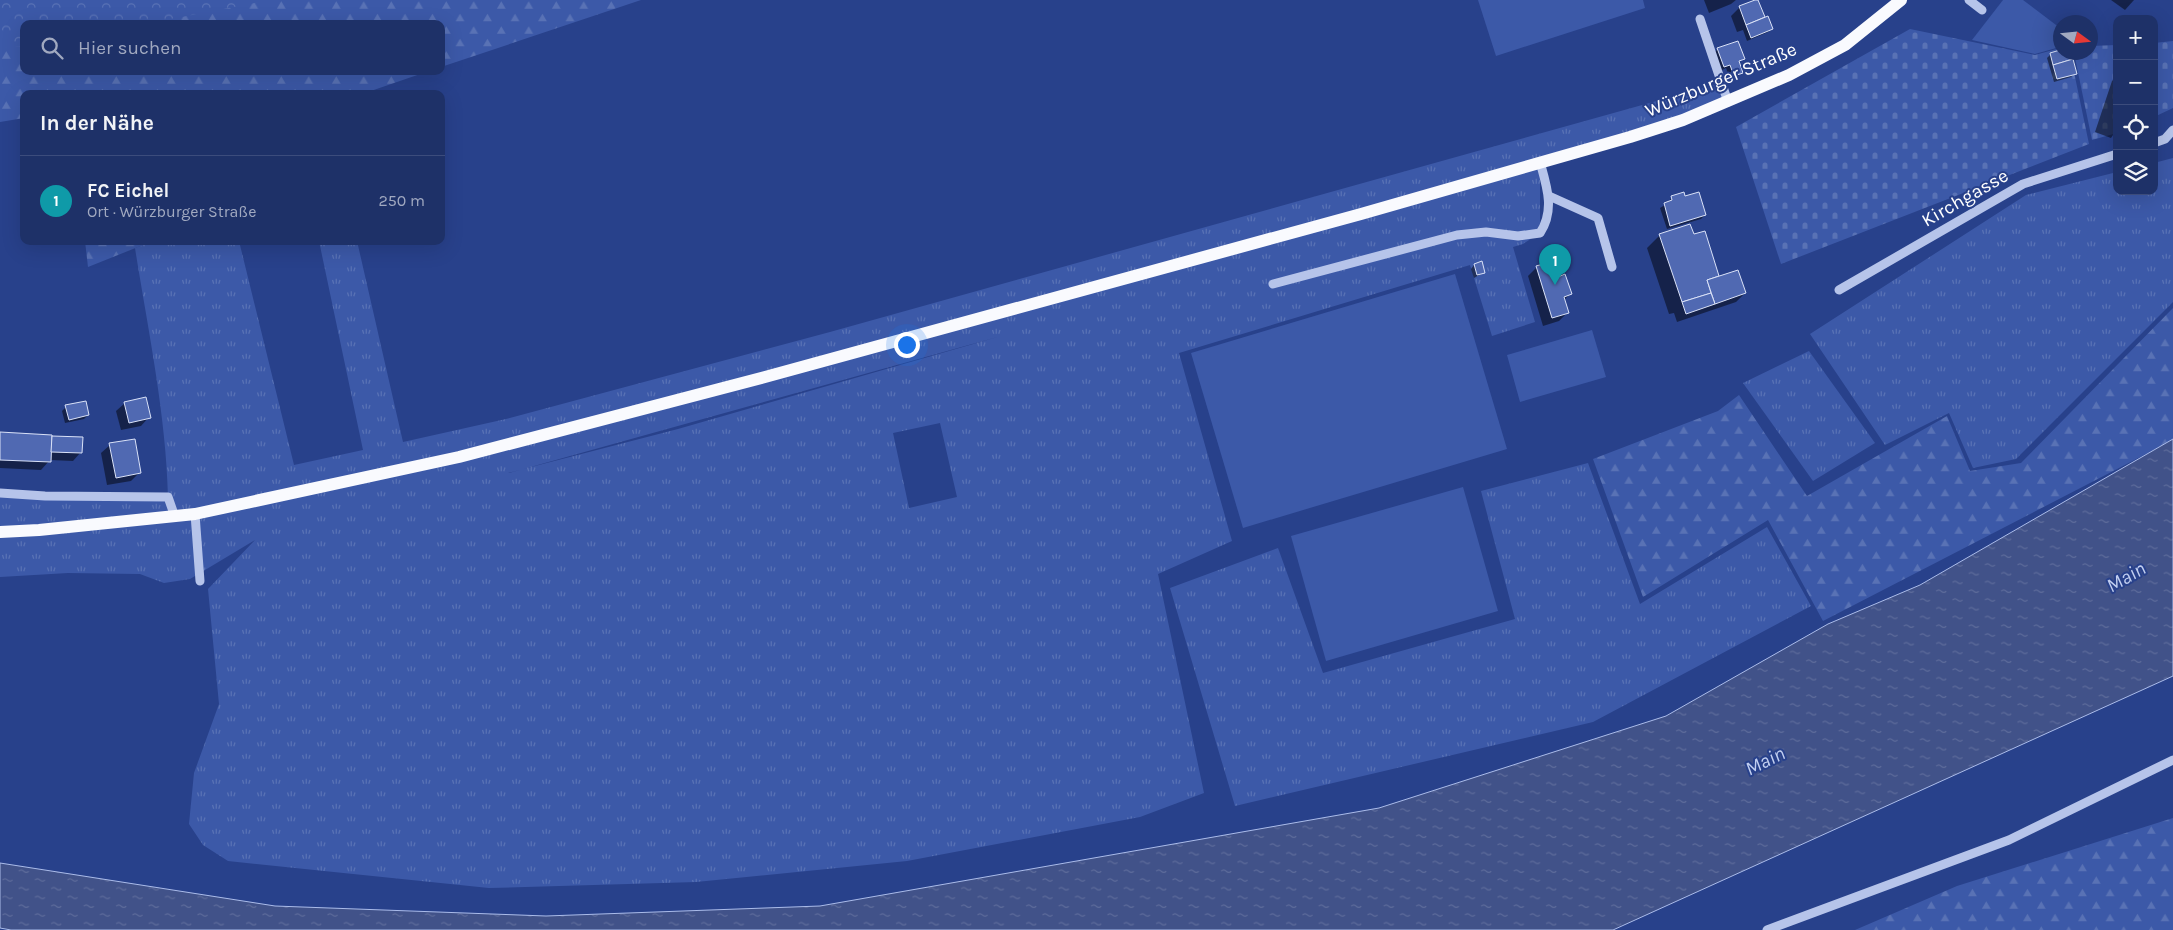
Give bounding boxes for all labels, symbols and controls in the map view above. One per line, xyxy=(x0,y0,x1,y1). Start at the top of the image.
north arrow xyxy=(2053,15,2098,60)
map controls xyxy=(2113,15,2158,195)
button: + xyxy=(2113,15,2158,60)
search box xyxy=(20,20,445,75)
icon: search xyxy=(38,34,66,62)
text: Hier suchen xyxy=(78,37,181,59)
street label: Würzburger Straße xyxy=(1642,38,1800,122)
button: − xyxy=(2113,60,2158,105)
button: locate xyxy=(2113,105,2158,150)
text: In der Nähe xyxy=(40,111,154,135)
button: layers xyxy=(2113,150,2158,195)
street label: Kirchgasse xyxy=(1918,164,2012,232)
text: FC Eichel xyxy=(87,180,169,202)
text: 1 xyxy=(53,191,59,210)
text: 250 m xyxy=(378,191,425,210)
text: Ort · Würzburger Straße xyxy=(87,202,256,221)
pin: 1 xyxy=(1539,244,1571,285)
your location xyxy=(894,332,920,358)
water label: Main xyxy=(2102,557,2150,597)
water label: Main xyxy=(1741,742,1789,780)

